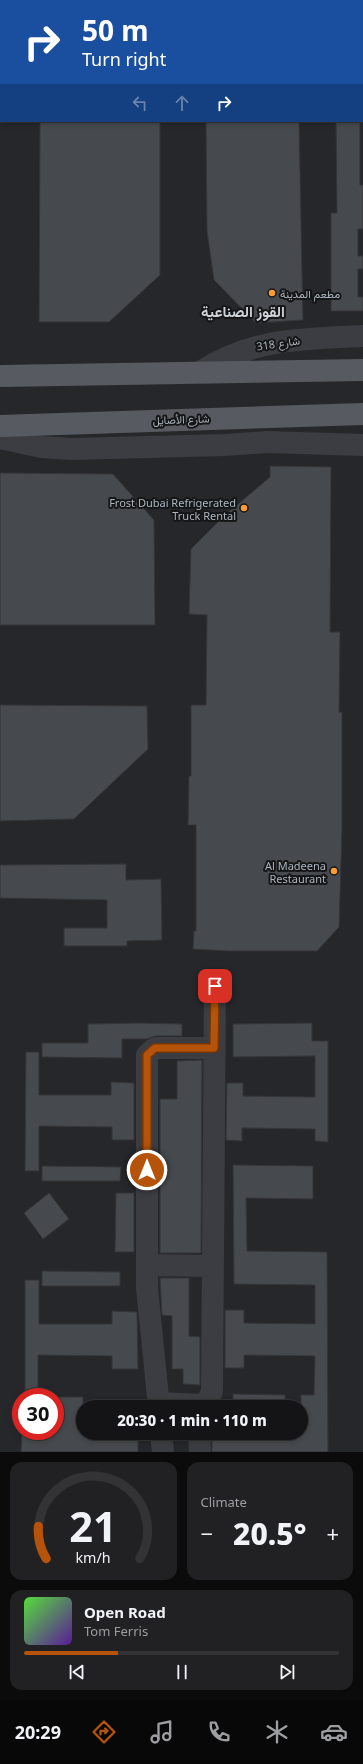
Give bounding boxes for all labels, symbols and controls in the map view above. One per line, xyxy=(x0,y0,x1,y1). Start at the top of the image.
text: 50 m xyxy=(82,11,149,49)
icon: right xyxy=(16,16,68,68)
text: Turn right xyxy=(82,47,166,71)
icon: left xyxy=(129,92,151,114)
icon: ahead xyxy=(171,92,193,114)
icon: right xyxy=(213,92,235,114)
place label: مطعم المدينة xyxy=(280,286,340,302)
marker: مطعم المدينة xyxy=(267,288,277,298)
district label: القوز الصناعية xyxy=(201,301,285,321)
street label: شارع 318 xyxy=(255,332,301,354)
street label: شارع الأصايل xyxy=(152,410,210,428)
place label: Frost Dubai Refrigerated Truck Rental xyxy=(109,495,236,523)
marker: Frost Dubai Refrigerated Truck Rental xyxy=(239,503,249,513)
place label: Al Madeena Restaurant xyxy=(265,858,326,886)
marker: Al Madeena Restaurant xyxy=(329,866,339,876)
pin xyxy=(198,969,232,1003)
icon: arrive xyxy=(204,975,226,997)
position arrow xyxy=(126,1149,168,1191)
speed limit sign: 30 xyxy=(12,1388,64,1440)
text: 20:30 · 1 min · 110 m xyxy=(117,1410,267,1430)
text: Climate xyxy=(201,1493,247,1511)
text: 21 xyxy=(69,1498,117,1554)
text: 20.5° xyxy=(233,1513,306,1554)
text: − xyxy=(201,1518,213,1548)
text: + xyxy=(326,1518,339,1548)
text: km/h xyxy=(76,1548,111,1567)
text: Open Road xyxy=(84,1602,166,1622)
text: Tom Ferris xyxy=(84,1622,148,1640)
icon: previous xyxy=(66,1661,88,1683)
icon: pause xyxy=(171,1661,193,1683)
icon: next xyxy=(276,1661,298,1683)
icon: directions xyxy=(90,1718,118,1746)
icon: music xyxy=(148,1718,176,1746)
icon: phone xyxy=(205,1718,233,1746)
icon: climate xyxy=(263,1718,291,1746)
icon: car xyxy=(320,1718,348,1746)
text: 20:29 xyxy=(15,1720,61,1744)

